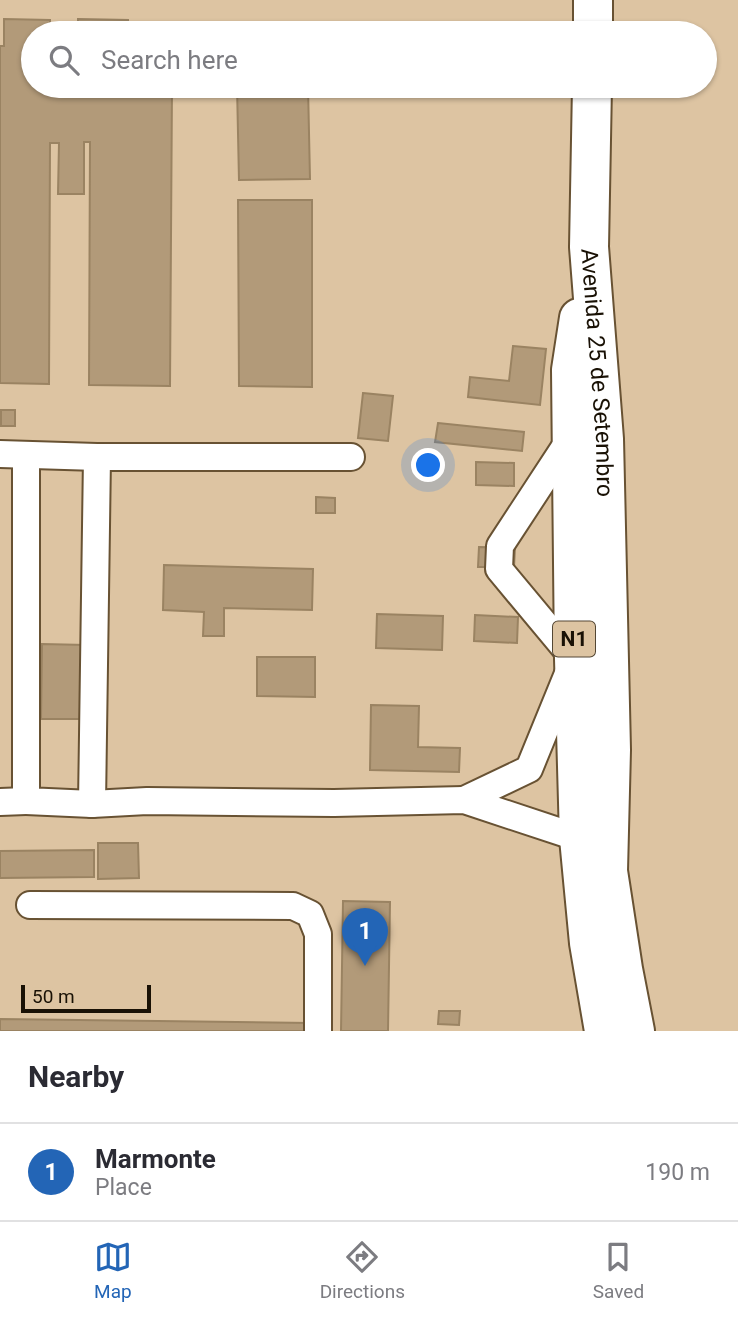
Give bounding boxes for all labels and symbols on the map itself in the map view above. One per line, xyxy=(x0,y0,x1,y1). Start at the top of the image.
street label: Avenida 25 de Setembro xyxy=(575,247,618,497)
your location xyxy=(411,448,445,482)
road number: N1 xyxy=(553,622,595,656)
pin: 1 xyxy=(342,908,388,966)
scale bar xyxy=(21,982,150,1014)

